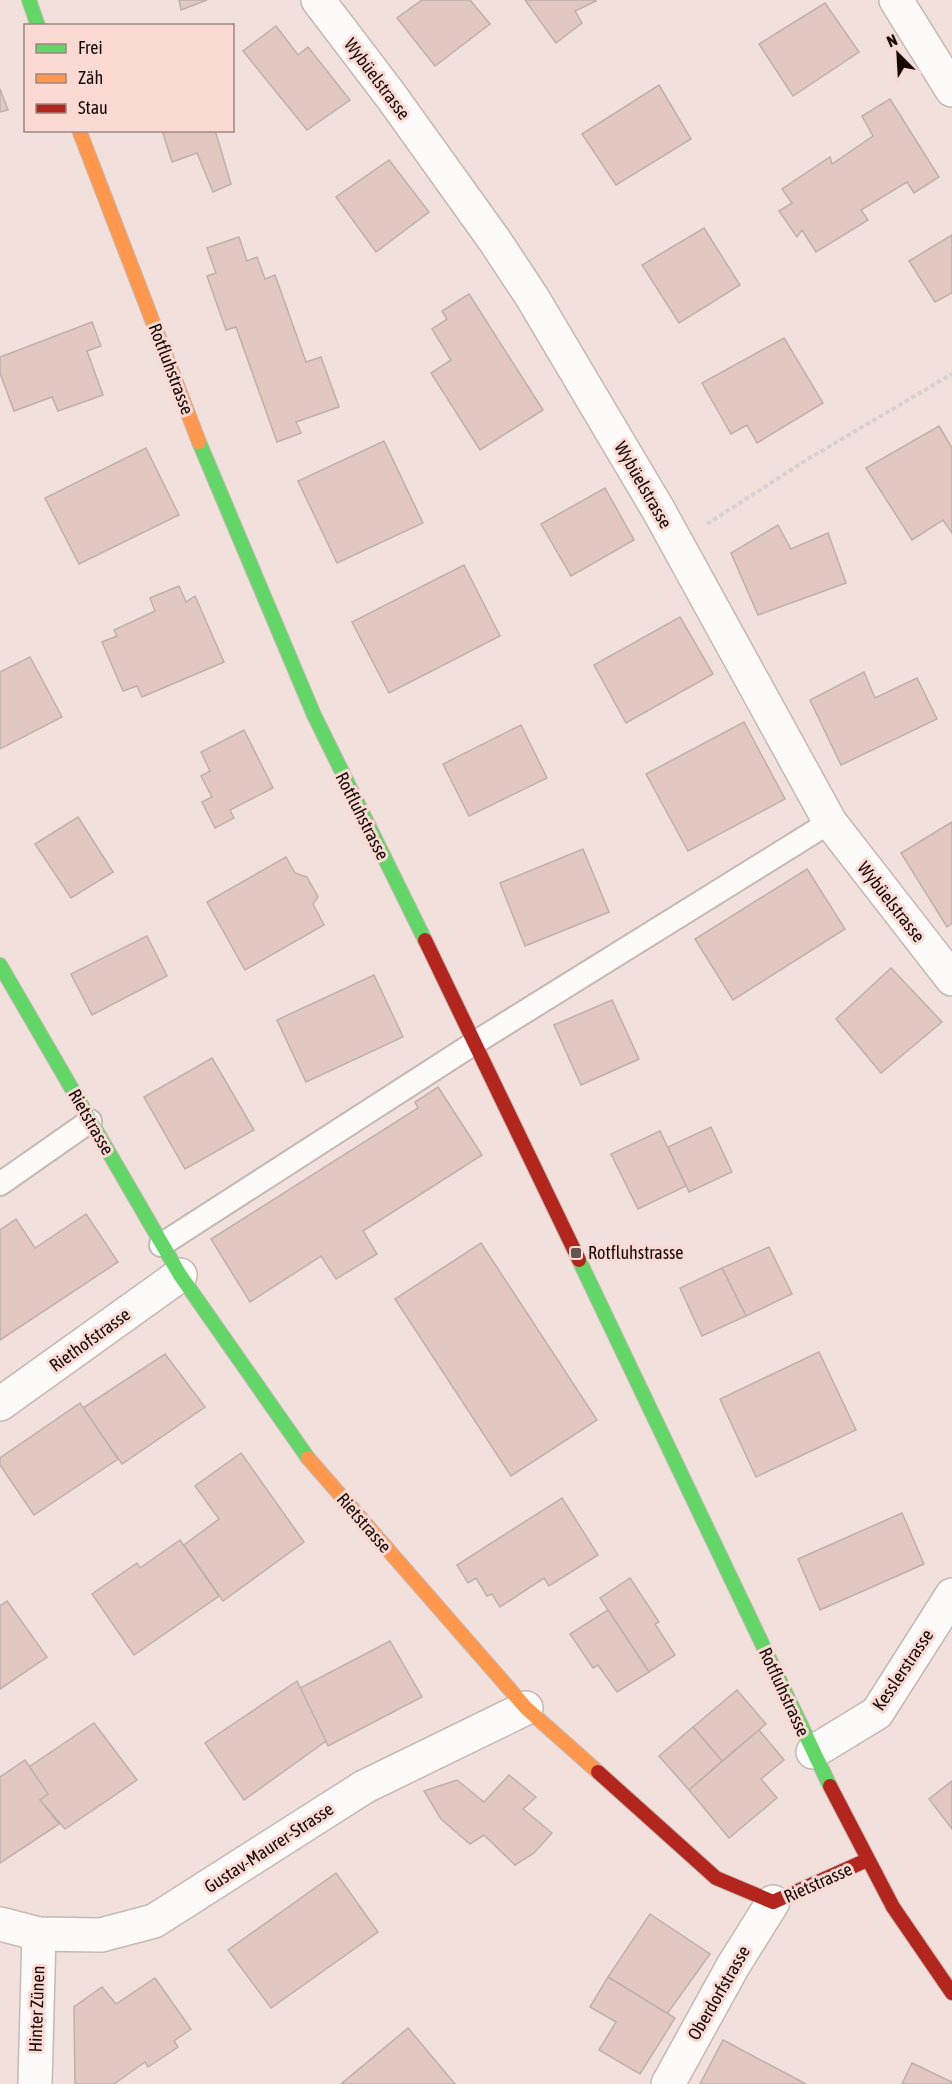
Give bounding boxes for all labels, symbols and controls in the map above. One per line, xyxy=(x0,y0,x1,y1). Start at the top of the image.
legend xyxy=(24,24,234,132)
north arrow xyxy=(868,24,928,84)
text: N xyxy=(884,30,900,50)
street label: Wybüelstrasse xyxy=(340,34,415,124)
text: Frei xyxy=(78,37,103,58)
text: Zäh xyxy=(78,67,103,88)
text: Stau xyxy=(78,97,108,118)
street label: Rotfluhstrasse xyxy=(145,320,198,417)
street label: Wybüelstrasse xyxy=(610,438,677,532)
street label: Rotfluhstrasse xyxy=(331,768,393,863)
street label: Wybüelstrasse xyxy=(853,857,929,946)
street label: Rietstrasse xyxy=(64,1085,119,1158)
place label: Rotfluhstrasse xyxy=(588,1242,684,1263)
marker: Rotfluhstrasse xyxy=(569,1246,583,1260)
street label: Riethofstrasse xyxy=(45,1303,134,1376)
street label: Rietstrasse xyxy=(333,1489,396,1557)
street label: Kesslerstrasse xyxy=(868,1625,937,1714)
street label: Rotfluhstrasse xyxy=(755,1644,814,1740)
street label: Gustav-Maurer-Strasse xyxy=(200,1798,337,1897)
street label: Rietstrasse xyxy=(781,1858,855,1907)
street label: Oberdorfstrasse xyxy=(683,1942,754,2044)
street label: Hinter Zünen xyxy=(24,1965,49,2053)

